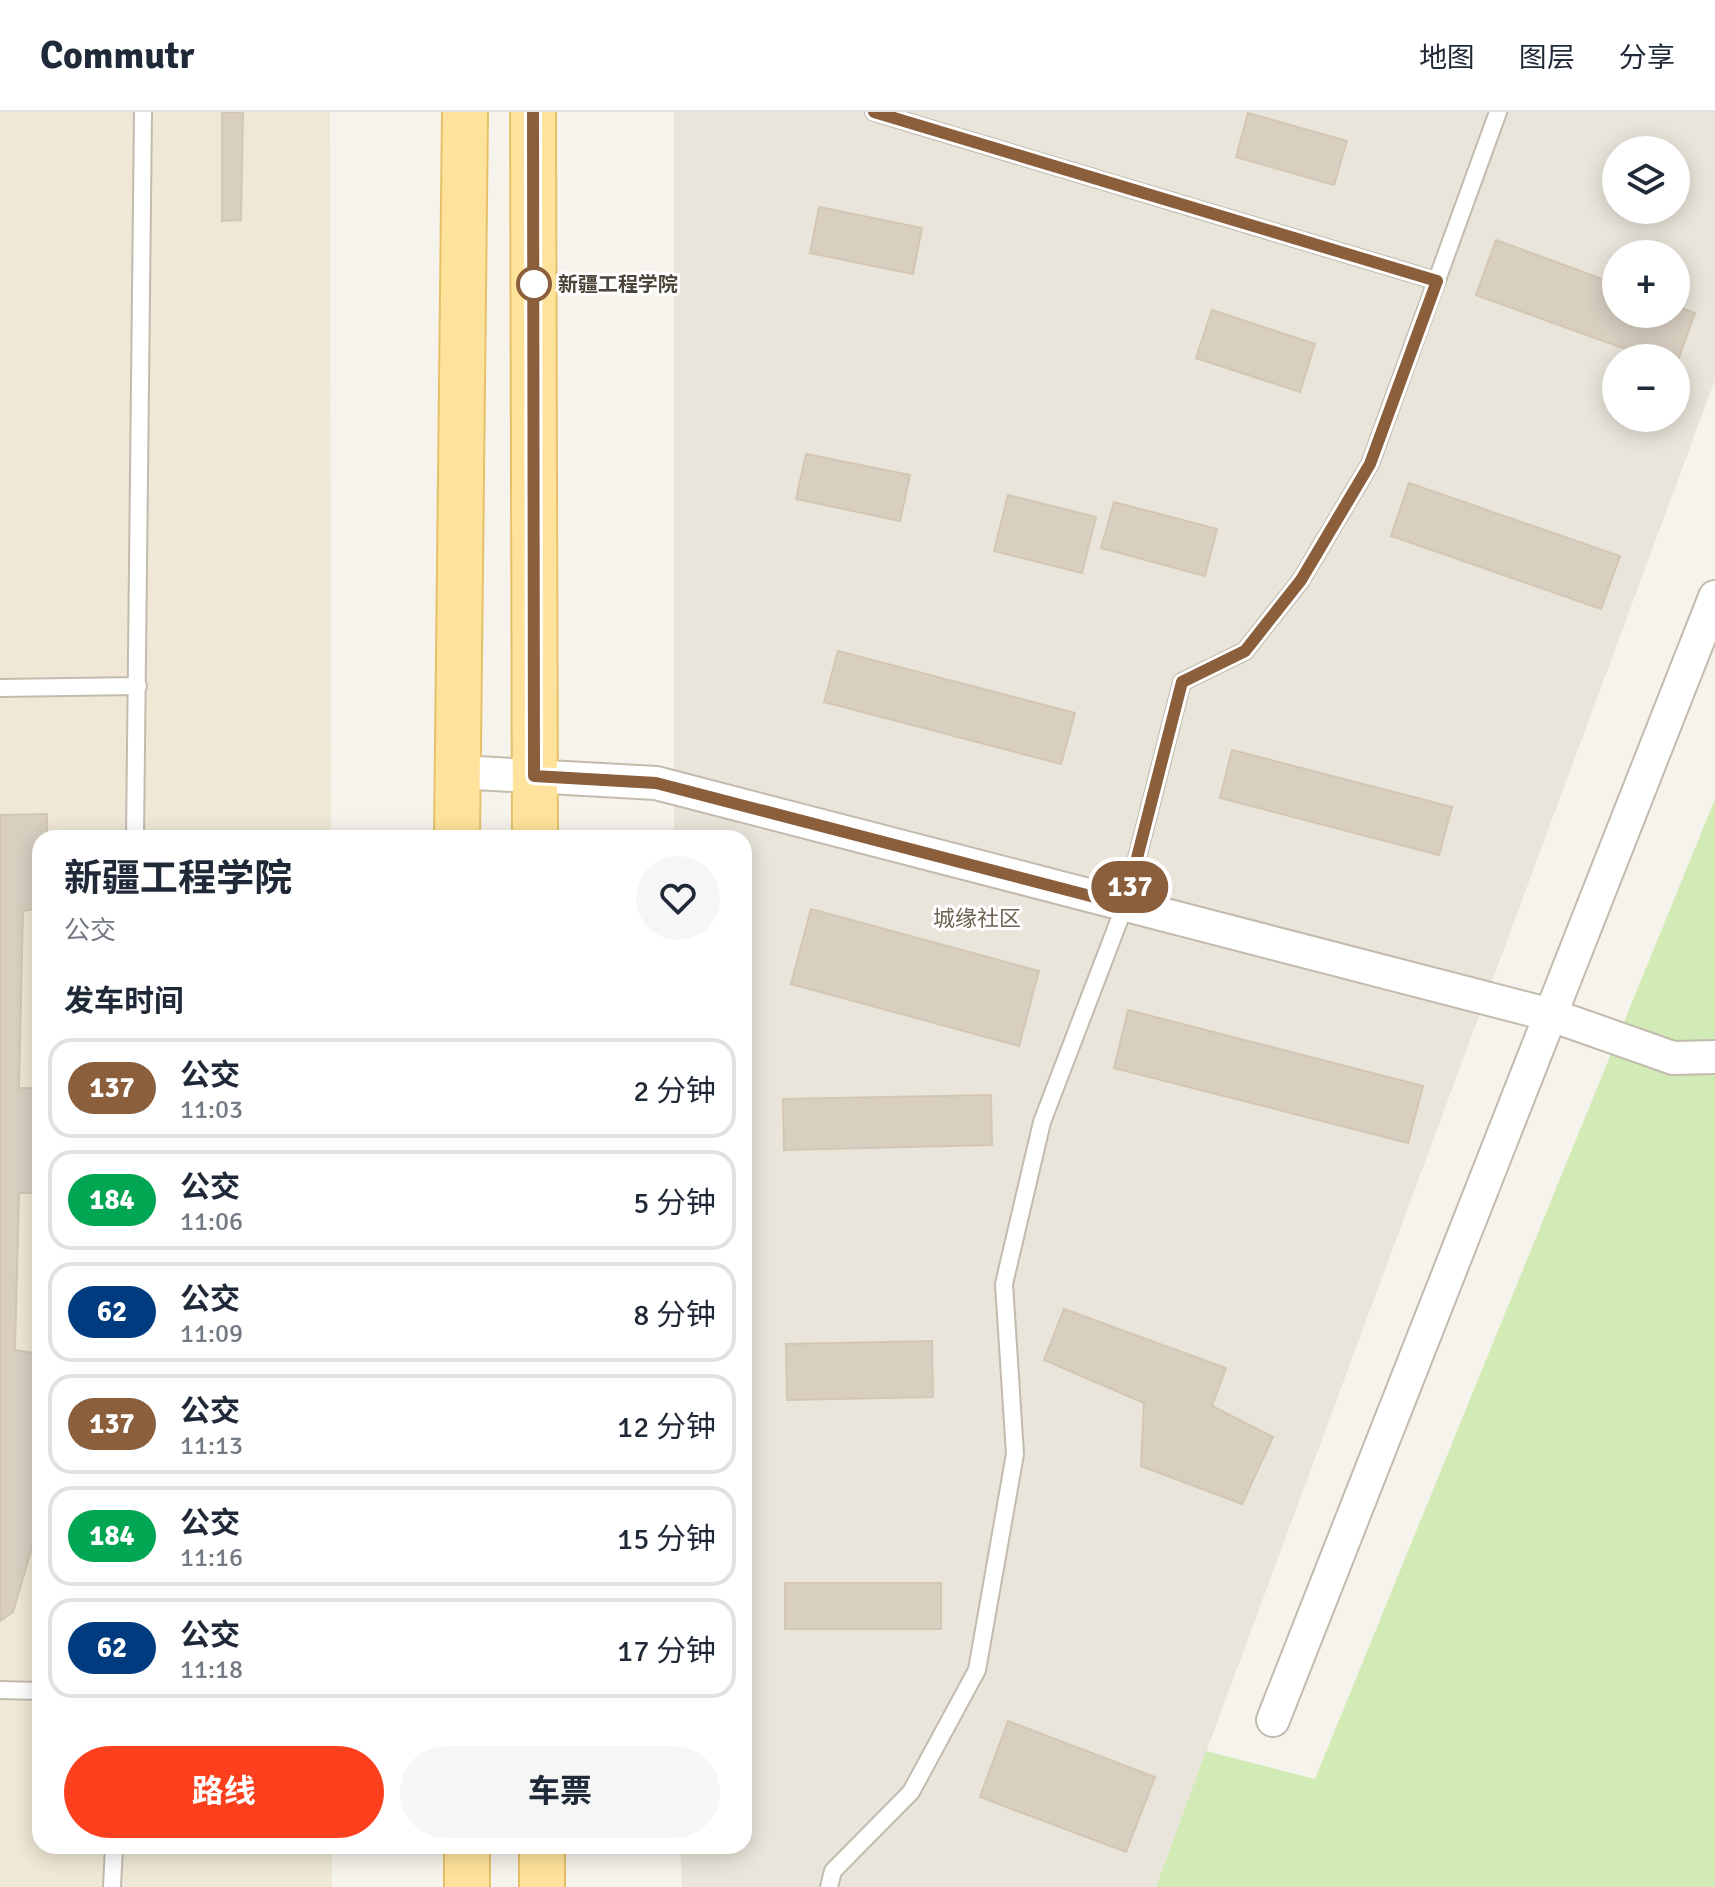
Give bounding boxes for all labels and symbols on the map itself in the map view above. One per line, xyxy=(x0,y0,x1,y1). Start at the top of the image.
marker: 新疆工程学院 xyxy=(517,267,551,301)
place label: 新疆工程学院 xyxy=(558,272,678,297)
line badge: 137 xyxy=(1084,861,1176,913)
district label: 城缘社区 xyxy=(933,905,1021,932)

